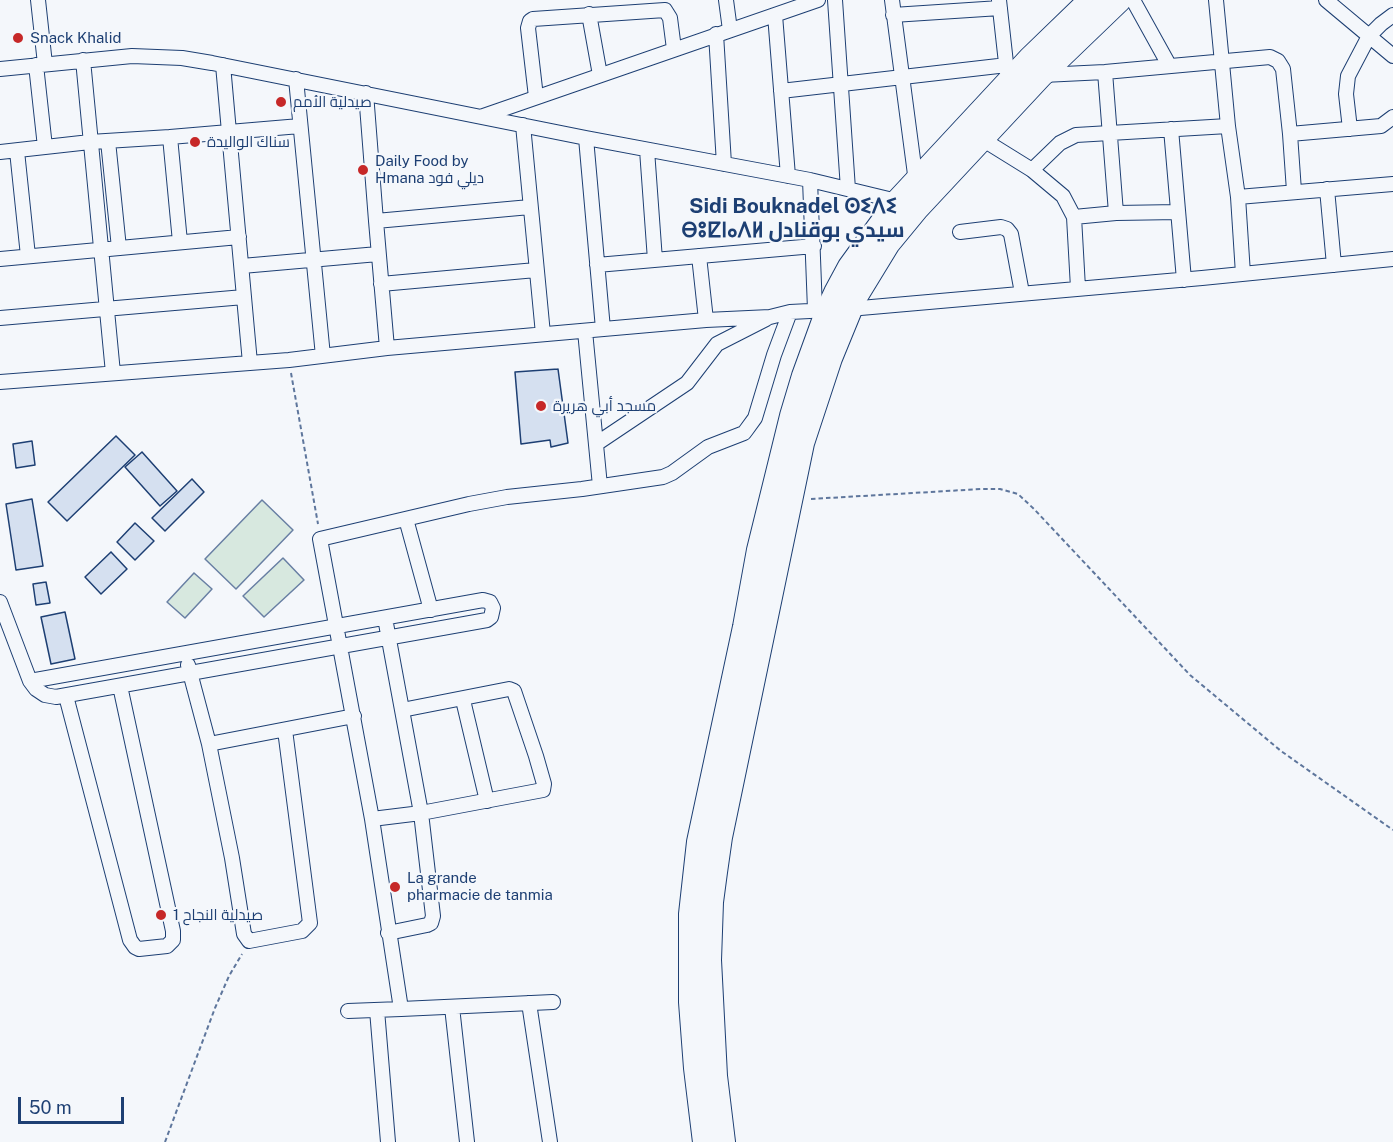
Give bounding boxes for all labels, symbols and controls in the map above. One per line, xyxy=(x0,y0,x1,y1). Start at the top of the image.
place label: Snack Khalid xyxy=(30,29,121,47)
marker: Snack Khalid xyxy=(11,31,25,45)
place label: صيدلية الأمم xyxy=(293,93,372,111)
marker: صيدلية الأمم xyxy=(274,95,288,109)
place label: سناك الواليدة xyxy=(207,133,290,151)
marker: سناك الواليدة xyxy=(188,135,202,149)
place label: Daily Food by Hmana ديلي فود xyxy=(375,152,484,187)
marker: Daily Food by Hmana ديلي فود xyxy=(356,163,370,177)
district label: Sidi Bouknadel ⵙⵉⴷⵉ ⴱⵓⵇⵏⴰⴷⵍ سيدي بوقنادل xyxy=(681,194,905,244)
place label: مسجد أبي هريرة xyxy=(553,397,656,415)
marker: مسجد أبي هريرة xyxy=(534,399,548,413)
place label: La grande pharmacie de tanmia xyxy=(407,869,553,904)
marker: La grande pharmacie de tanmia xyxy=(388,880,402,894)
place label: صيدلية النجاح 1 xyxy=(173,906,263,924)
marker: صيدلية النجاح 1 xyxy=(154,908,168,922)
scale bar xyxy=(21,1085,128,1123)
text: 50 m xyxy=(29,1097,72,1118)

